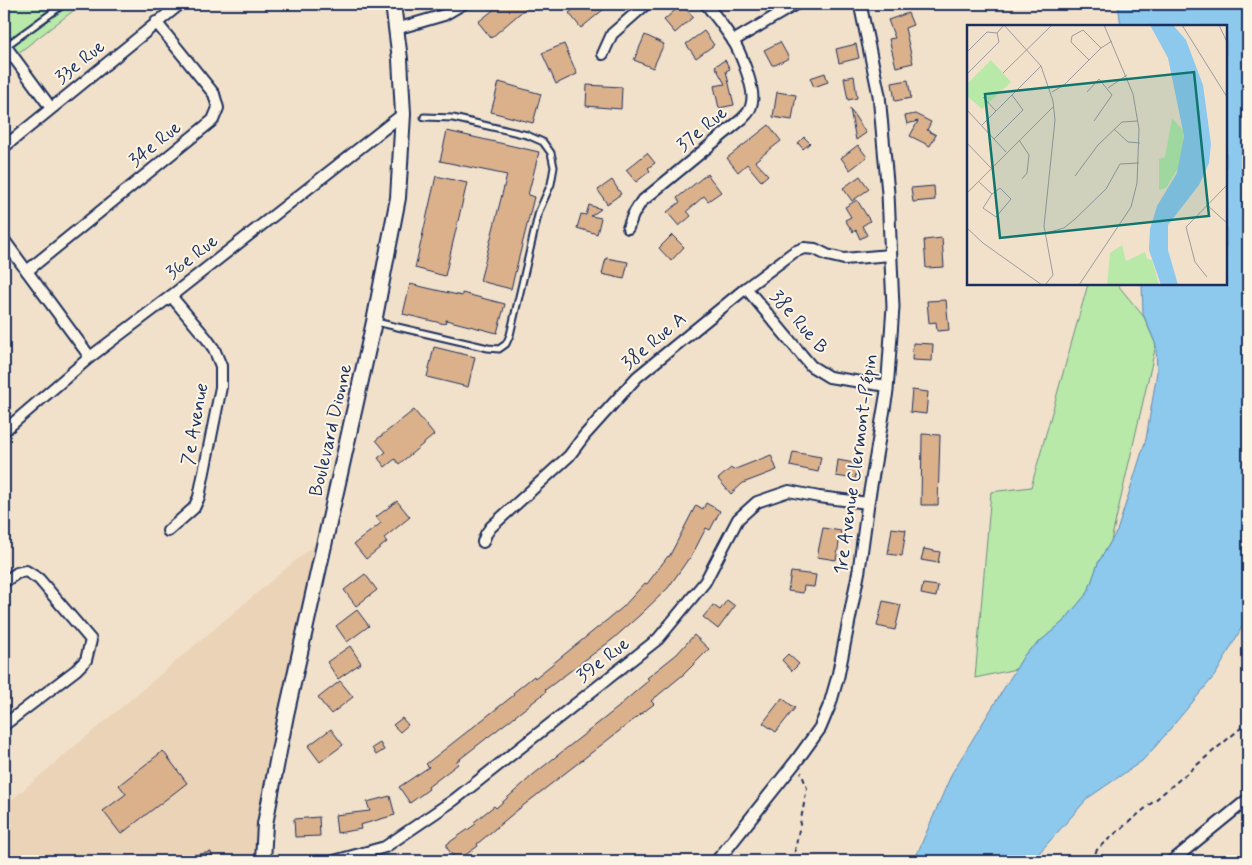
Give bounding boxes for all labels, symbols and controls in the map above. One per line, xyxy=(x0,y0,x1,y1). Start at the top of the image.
inset map xyxy=(967,25,1227,285)
street label: 33e Rue xyxy=(50,34,110,90)
street label: 37e Rue xyxy=(671,100,733,158)
street label: 34e Rue xyxy=(123,115,187,173)
street label: 36e Rue xyxy=(161,229,223,285)
street label: 38e Rue B xyxy=(764,285,834,359)
street label: 38e Rue A xyxy=(616,306,692,376)
street label: 1re Avenue Clermont-Pépin xyxy=(828,352,884,576)
street label: Boulevard Dionne xyxy=(304,361,358,499)
street label: 7e Avenue xyxy=(175,381,215,467)
street label: 39e Rue xyxy=(571,631,635,689)

